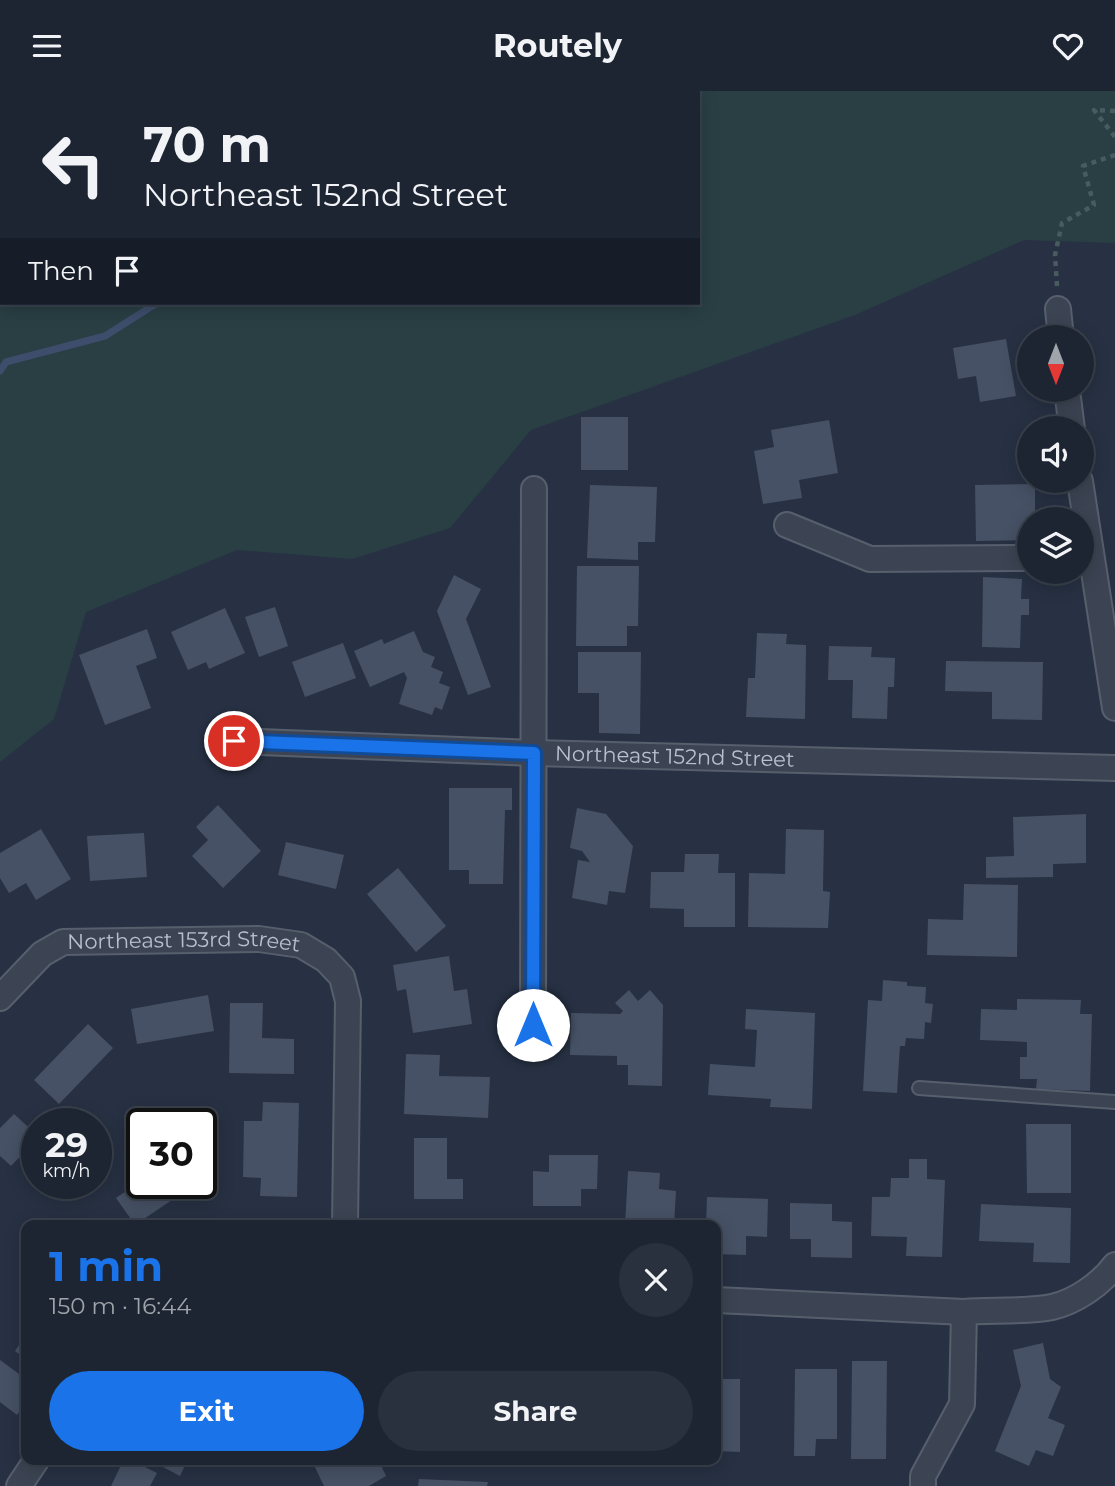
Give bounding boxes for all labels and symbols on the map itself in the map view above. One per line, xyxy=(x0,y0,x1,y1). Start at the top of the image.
north arrow xyxy=(1017,325,1094,403)
pin xyxy=(204,711,264,771)
street label: Northeast 152nd Street xyxy=(555,741,795,772)
street label: Northeast 153rd Street xyxy=(67,926,302,957)
position arrow xyxy=(496,988,570,1062)
speed limit sign: 30 xyxy=(126,1108,217,1199)

